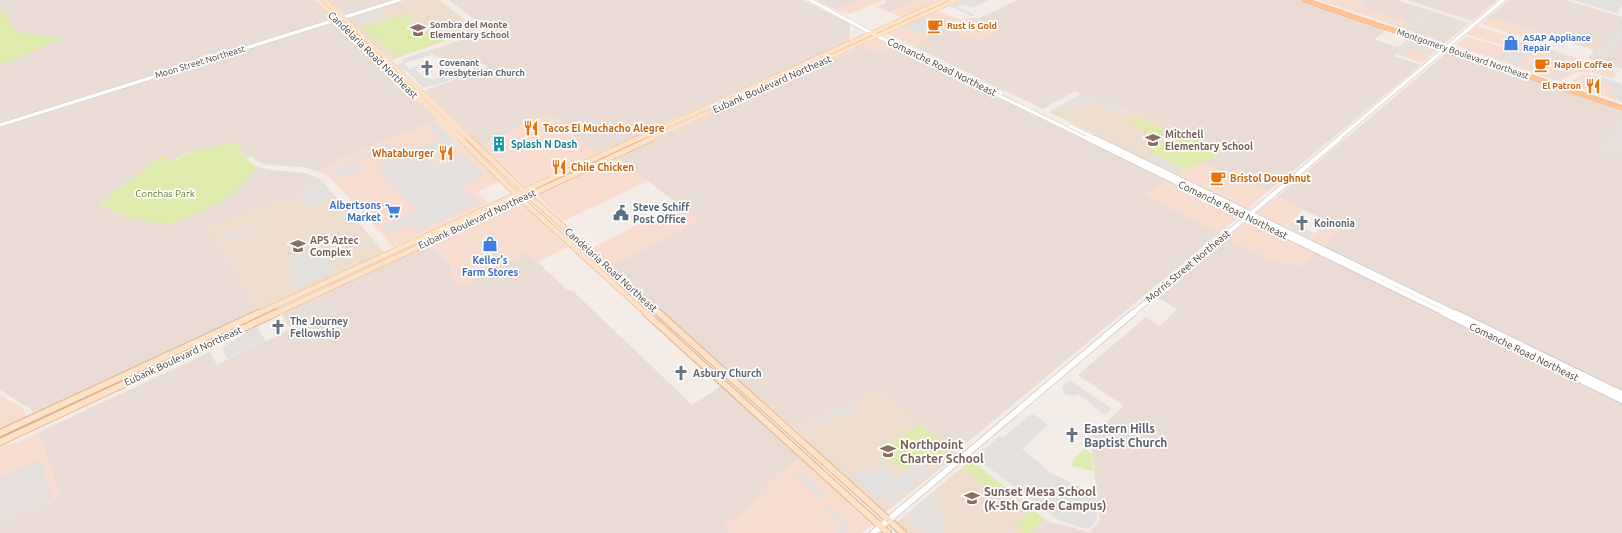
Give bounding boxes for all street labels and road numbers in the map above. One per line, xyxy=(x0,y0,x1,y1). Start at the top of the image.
street label: Candelaria Road Northeast xyxy=(326,9,420,101)
street label: Montgomery Boulevard Northeast xyxy=(1396,27,1531,81)
street label: Comanche Road Northeast xyxy=(886,36,999,98)
street label: Moon Street Northeast xyxy=(154,43,247,80)
street label: Eubank Boulevard Northeast xyxy=(711,53,833,115)
street label: Comanche Road Northeast xyxy=(1177,179,1290,241)
street label: Eubank Boulevard Northeast xyxy=(416,187,538,251)
street label: Candelaria Road Northeast xyxy=(563,226,659,314)
street label: Morris Street Northeast xyxy=(1144,227,1232,305)
street label: Comanche Road Northeast xyxy=(1468,321,1581,383)
street label: Eubank Boulevard Northeast xyxy=(122,324,244,388)

